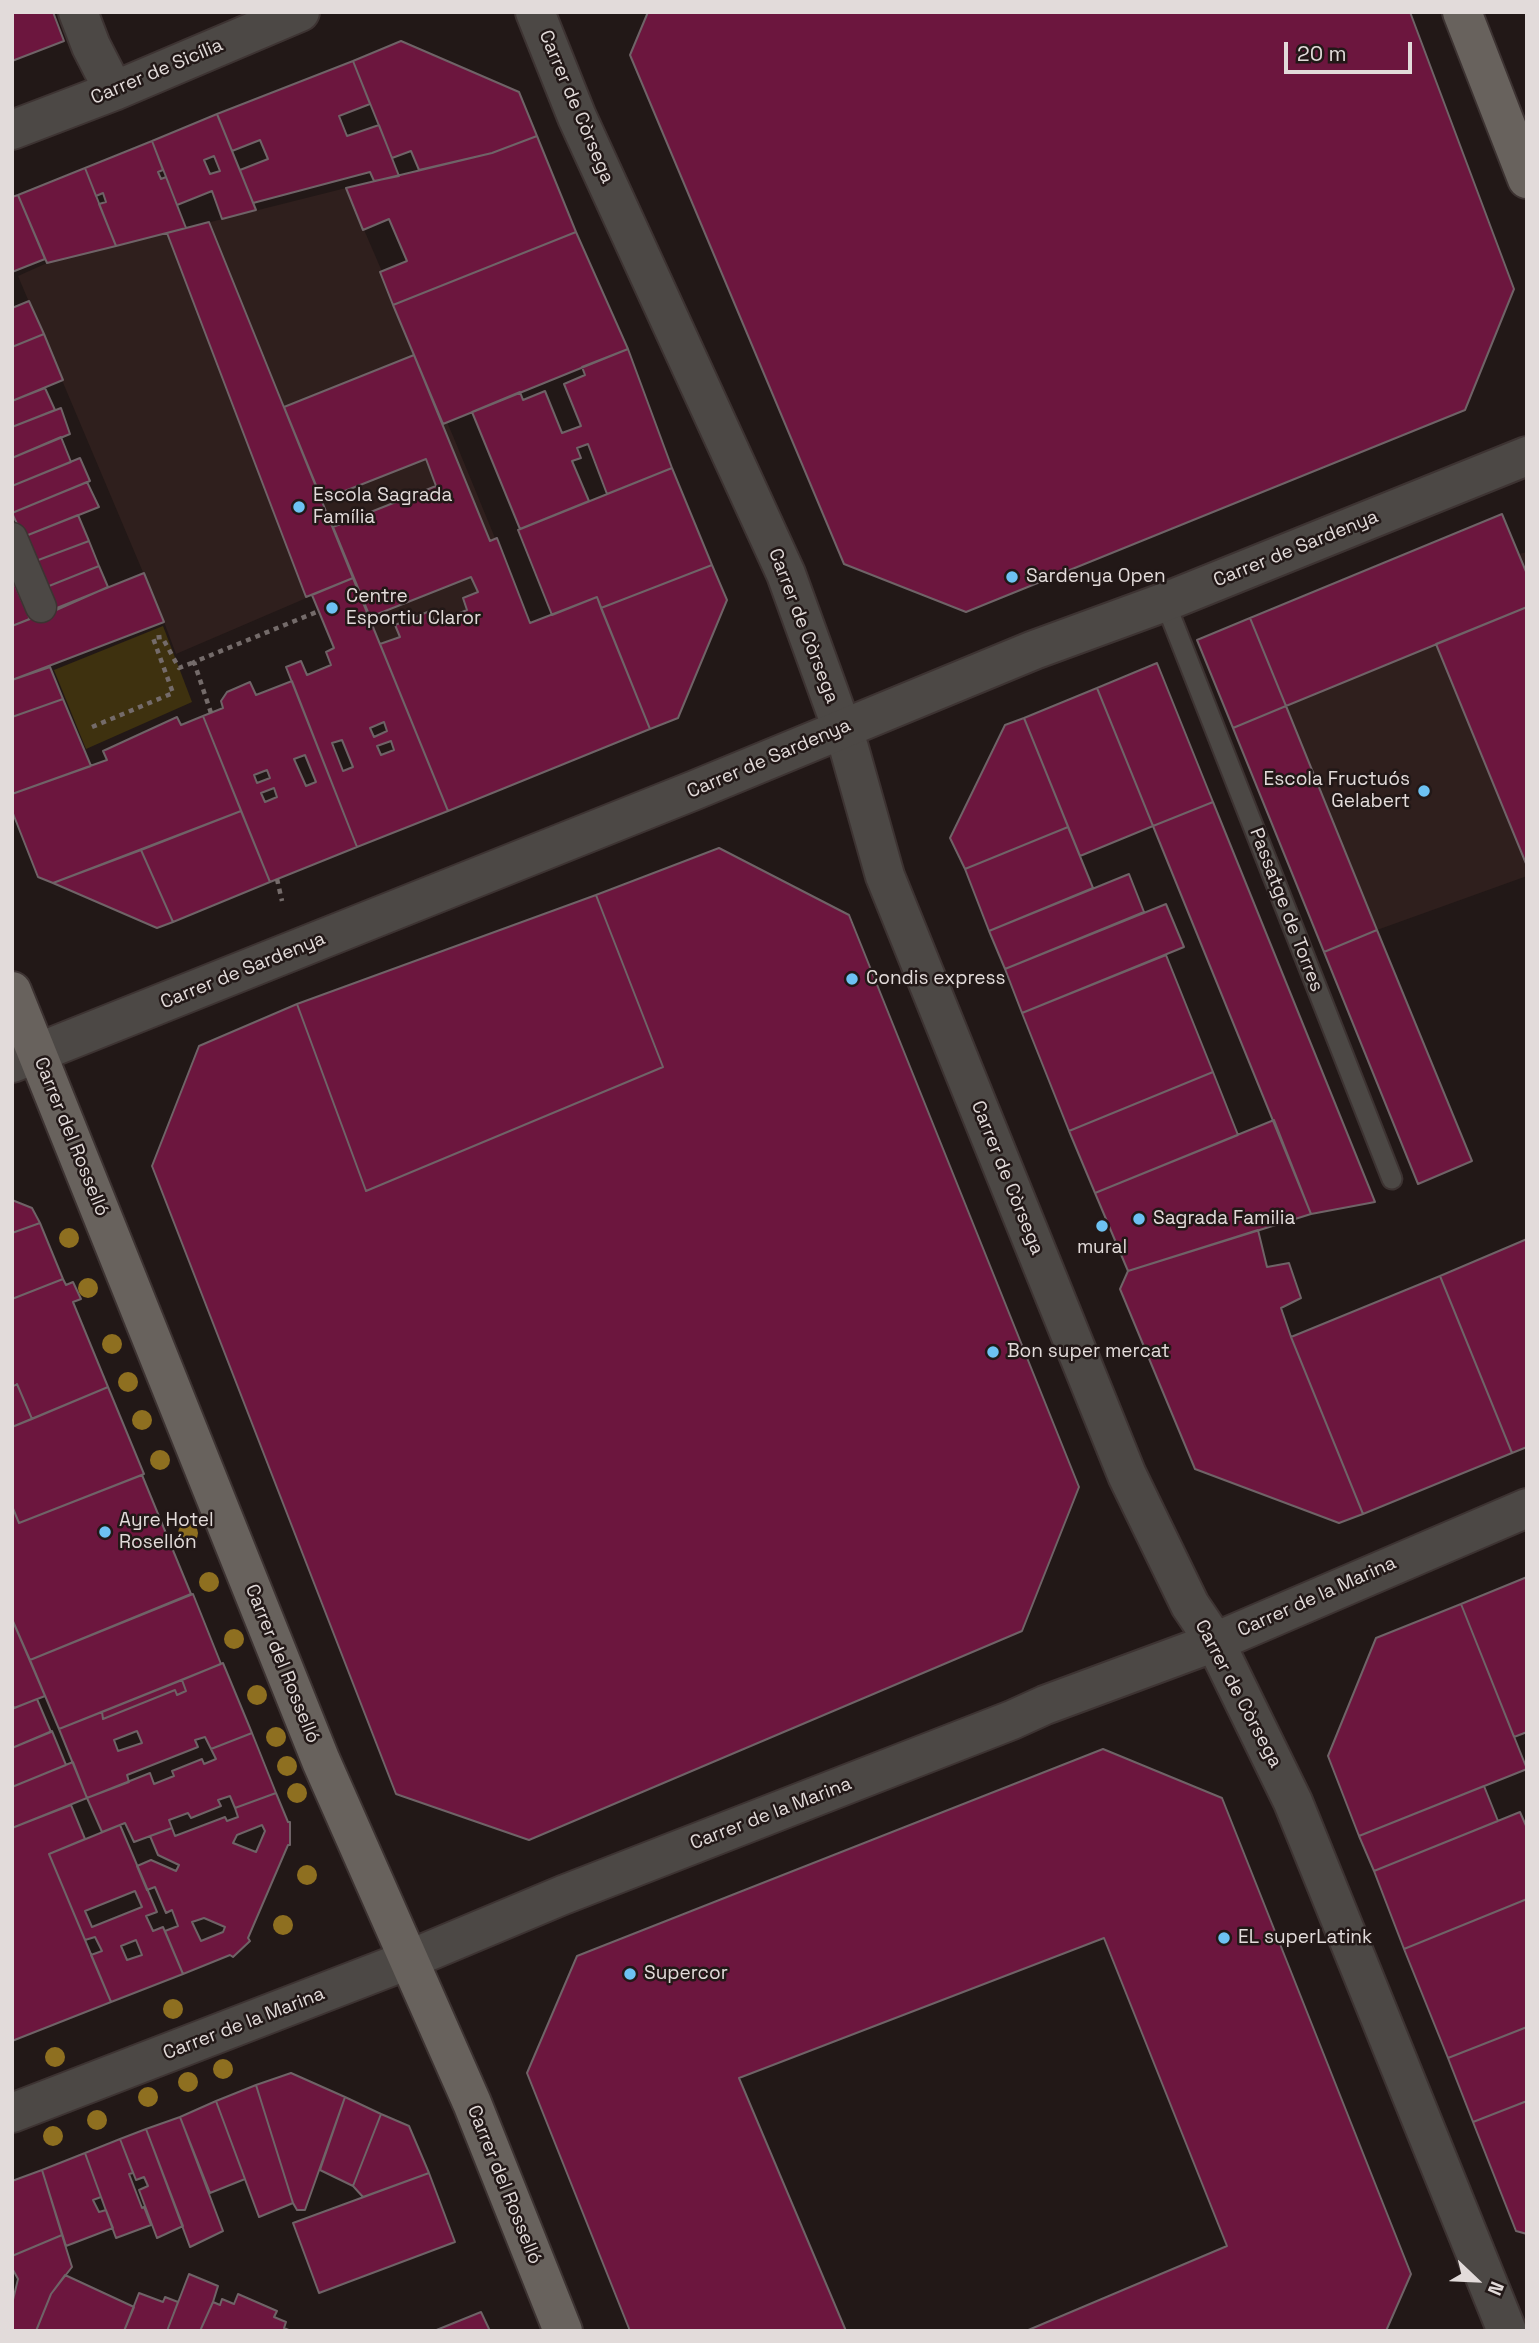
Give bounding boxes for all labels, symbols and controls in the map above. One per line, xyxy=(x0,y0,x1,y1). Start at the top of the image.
street label: Carrer de Còrsega xyxy=(533,27,619,187)
scale bar xyxy=(1287,28,1415,72)
street label: Carrer de Sicília xyxy=(88,34,226,110)
text: 20 m xyxy=(1297,40,1347,67)
place label: Escola Sagrada Família xyxy=(313,485,452,529)
marker: Escola Sagrada Família xyxy=(291,499,307,515)
street label: Carrer de Sardenya xyxy=(1210,506,1382,592)
street label: Carrer de Còrsega xyxy=(763,545,843,707)
place label: Sardenya Open xyxy=(1026,566,1166,588)
marker: Sardenya Open xyxy=(1004,569,1020,585)
place label: Centre Esportiu Claror xyxy=(346,586,481,630)
marker: Centre Esportiu Claror xyxy=(324,600,340,616)
street label: Carrer de Sardenya xyxy=(684,714,854,804)
place label: Escola Fructuós Gelabert xyxy=(1264,769,1410,813)
marker: Escola Fructuós Gelabert xyxy=(1416,783,1432,799)
street label: Passatge de Torres xyxy=(1244,825,1328,995)
street label: Carrer de Sardenya xyxy=(157,928,329,1014)
place label: Condis express xyxy=(866,968,1006,990)
marker: Condis express xyxy=(844,971,860,987)
street label: Carrer del Rosselló xyxy=(29,1054,113,1220)
street label: Carrer de Còrsega xyxy=(966,1098,1048,1258)
place label: Sagrada Familia xyxy=(1153,1208,1295,1230)
marker: Sagrada Familia xyxy=(1131,1211,1147,1227)
marker: mural xyxy=(1094,1218,1110,1234)
place label: mural xyxy=(1077,1237,1127,1259)
place label: Bon super mercat xyxy=(1007,1341,1170,1363)
marker: Bon super mercat xyxy=(985,1344,1001,1360)
place label: Ayre Hotel Rosellón xyxy=(119,1510,214,1554)
marker: Ayre Hotel Rosellón xyxy=(97,1524,113,1540)
street label: Carrer de la Marina xyxy=(1234,1552,1400,1642)
street label: Carrer del Rosselló xyxy=(240,1581,324,1747)
street label: Carrer de Còrsega xyxy=(1189,1616,1287,1772)
street label: Carrer de la Marina xyxy=(687,1773,855,1855)
place label: EL superLatink xyxy=(1238,1927,1372,1949)
marker: EL superLatink xyxy=(1216,1930,1232,1946)
place label: Supercor xyxy=(644,1963,728,1985)
marker: Supercor xyxy=(622,1966,638,1982)
street label: Carrer de la Marina xyxy=(160,1983,328,2065)
street label: Carrer del Rosselló xyxy=(462,2102,546,2268)
north arrow xyxy=(1441,2245,1511,2315)
text: N xyxy=(1482,2278,1510,2299)

